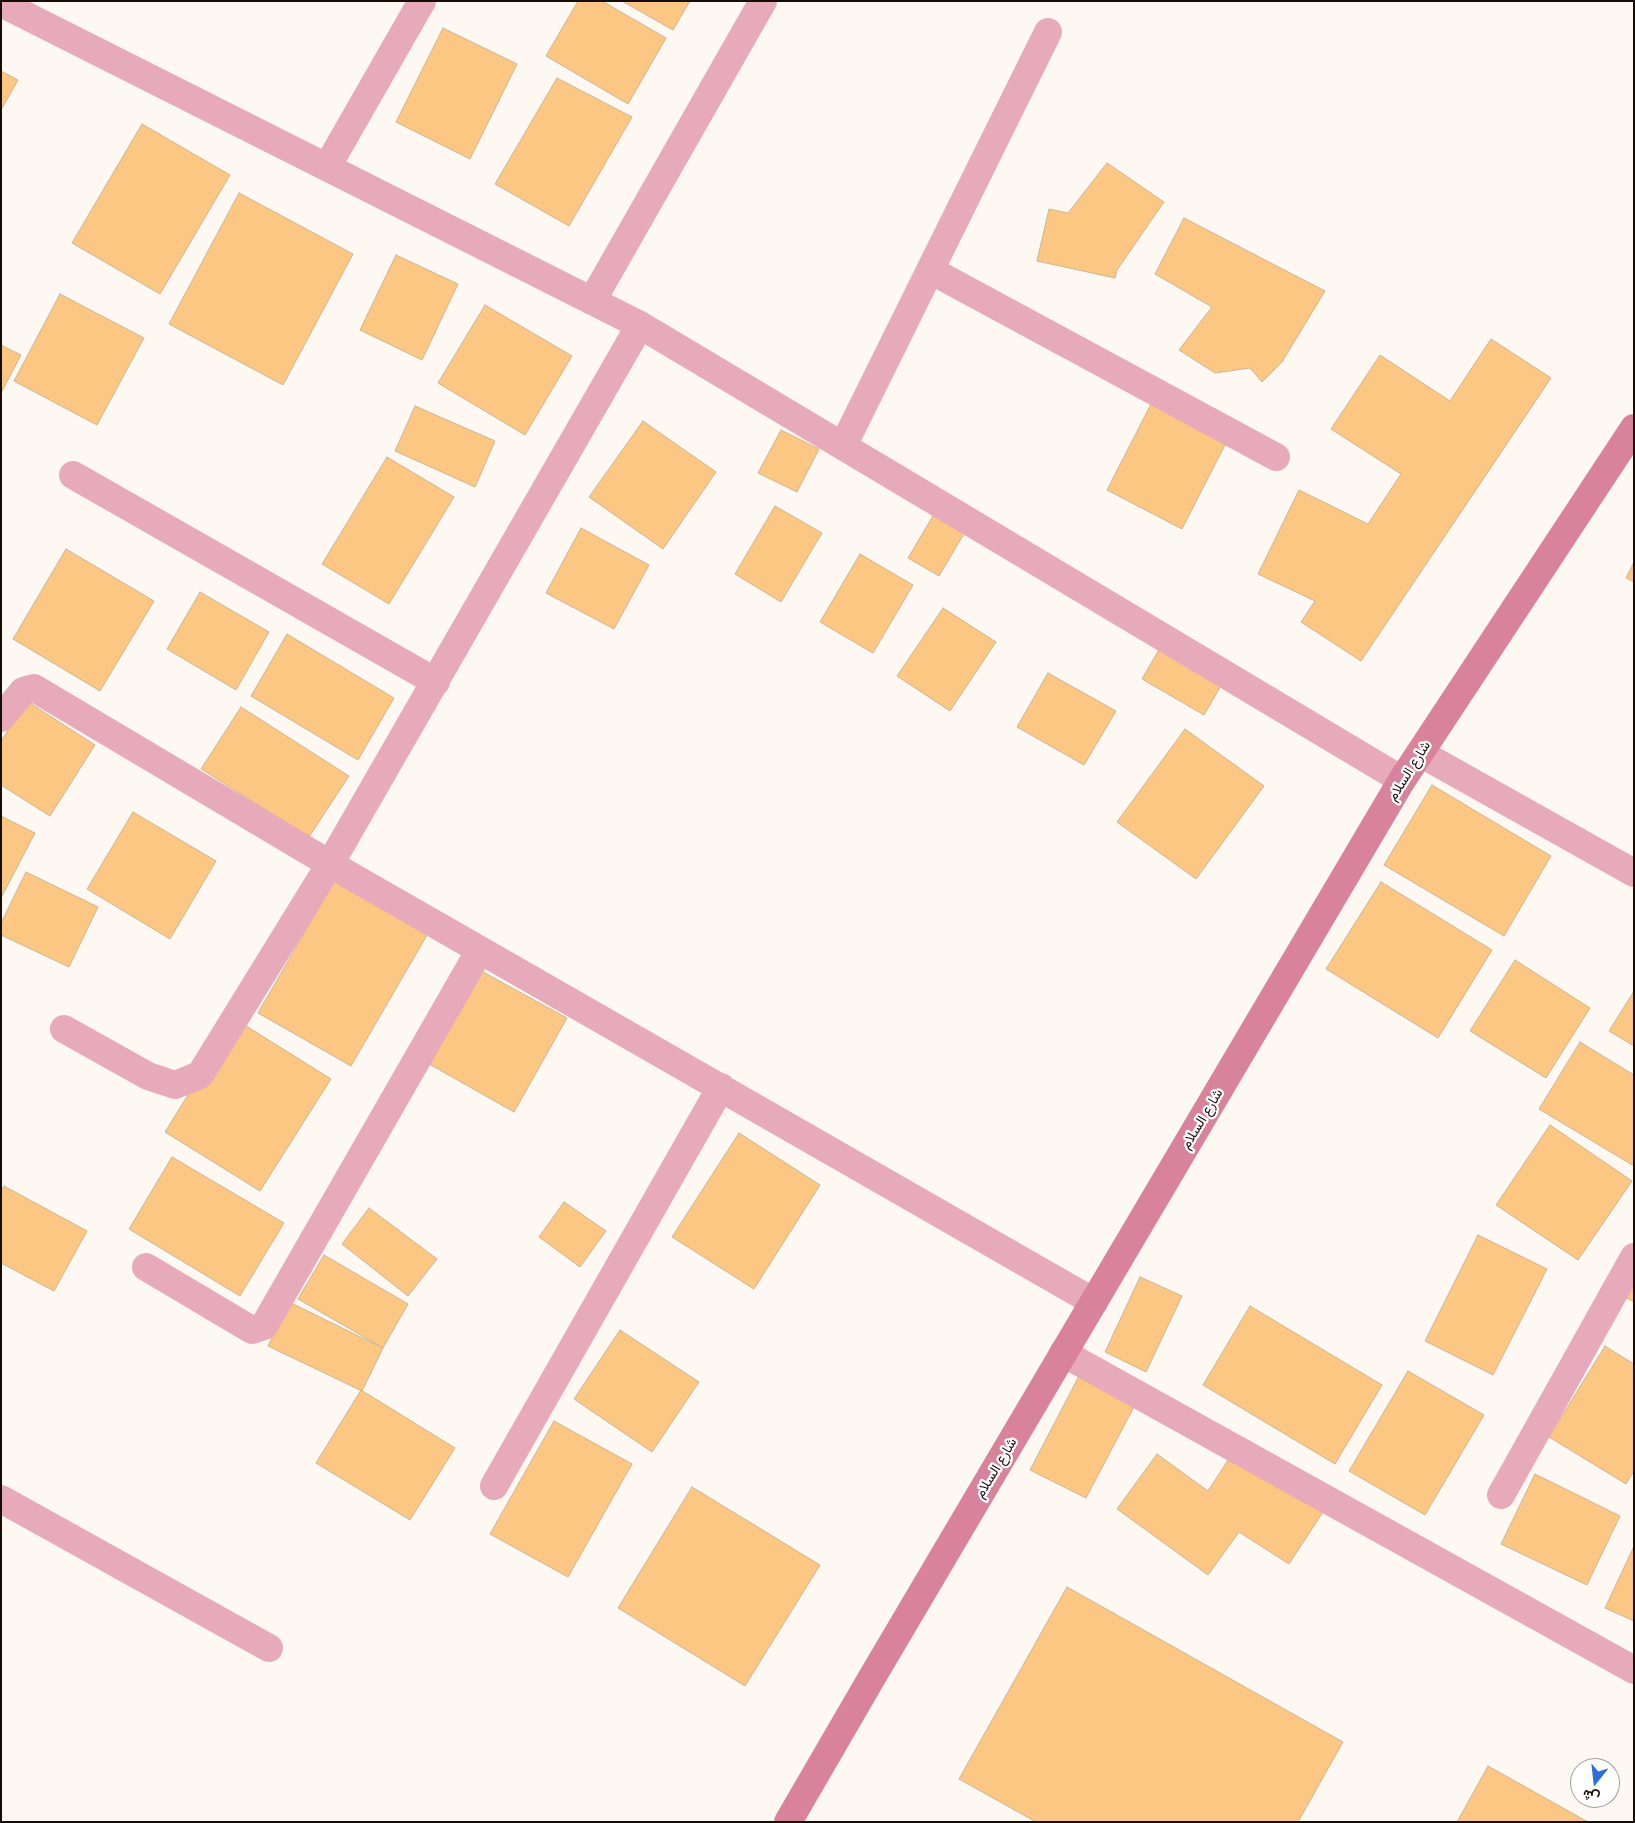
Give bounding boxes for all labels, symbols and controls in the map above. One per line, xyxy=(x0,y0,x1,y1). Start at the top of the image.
street label: شارع السلام xyxy=(1384,738,1434,804)
street label: شارع السلام xyxy=(1177,1086,1227,1152)
street label: شارع السلام xyxy=(971,1435,1021,1501)
north arrow xyxy=(1570,1758,1620,1808)
text: ش xyxy=(1581,1786,1601,1806)

